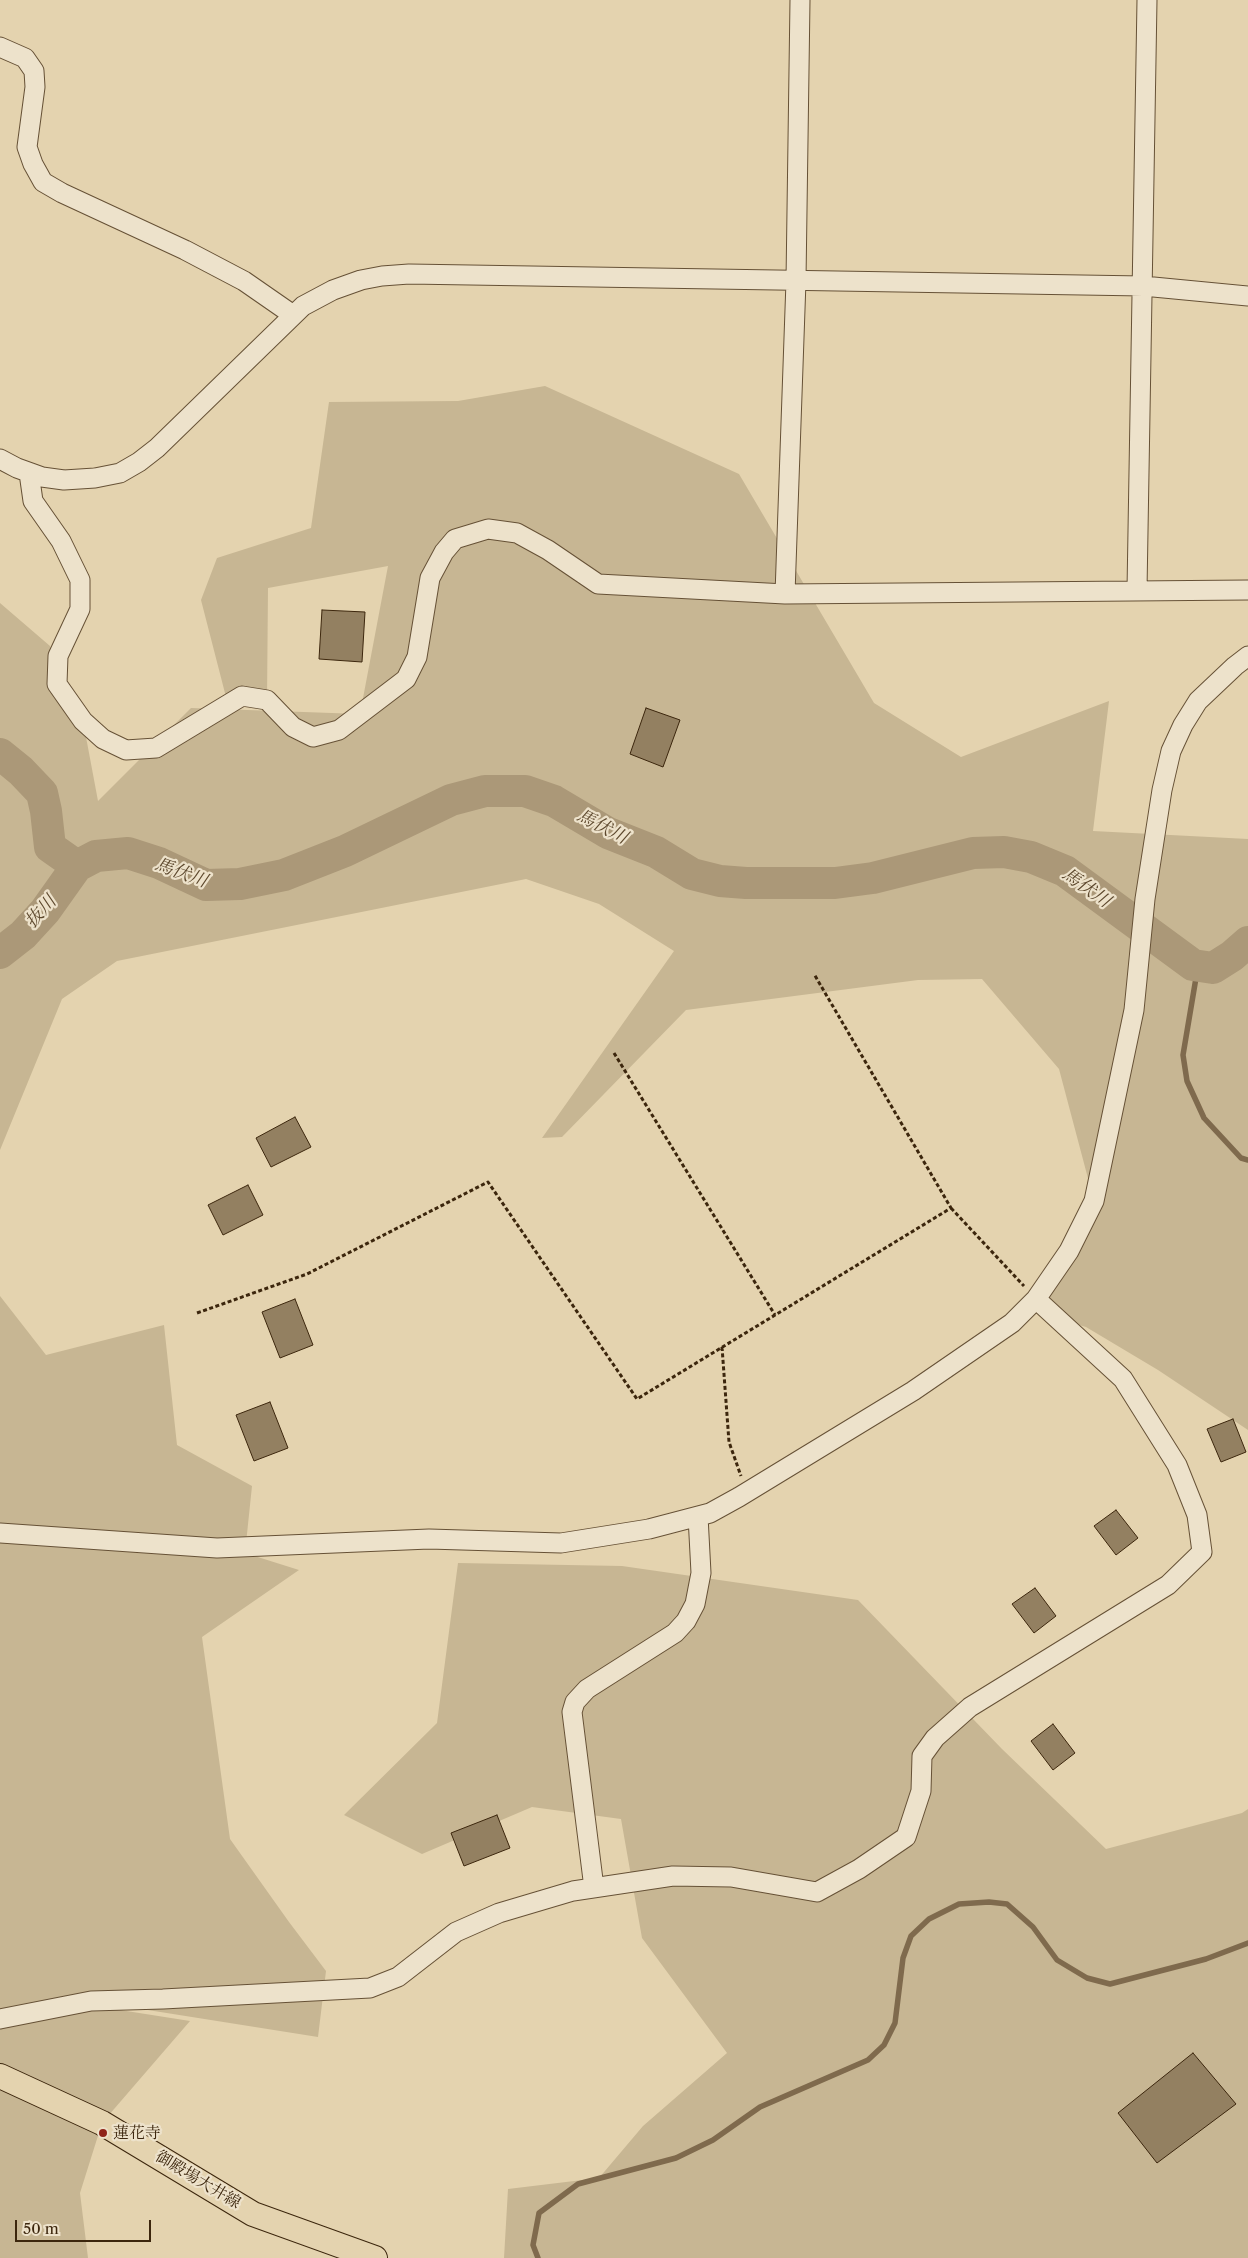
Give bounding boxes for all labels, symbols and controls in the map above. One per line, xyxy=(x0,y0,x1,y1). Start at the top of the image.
water label: 馬伏川 xyxy=(573,805,631,849)
water label: 馬伏川 xyxy=(152,854,210,892)
water label: 馬伏川 xyxy=(1058,864,1114,912)
water label: 抜川 xyxy=(21,891,61,933)
place label: 蓮花寺 xyxy=(113,2123,161,2143)
marker: 蓮花寺 xyxy=(97,2127,109,2139)
street label: 御殿場大井線 xyxy=(152,2147,244,2213)
scale bar xyxy=(18,2210,154,2242)
text: 50 m xyxy=(23,2219,59,2238)

